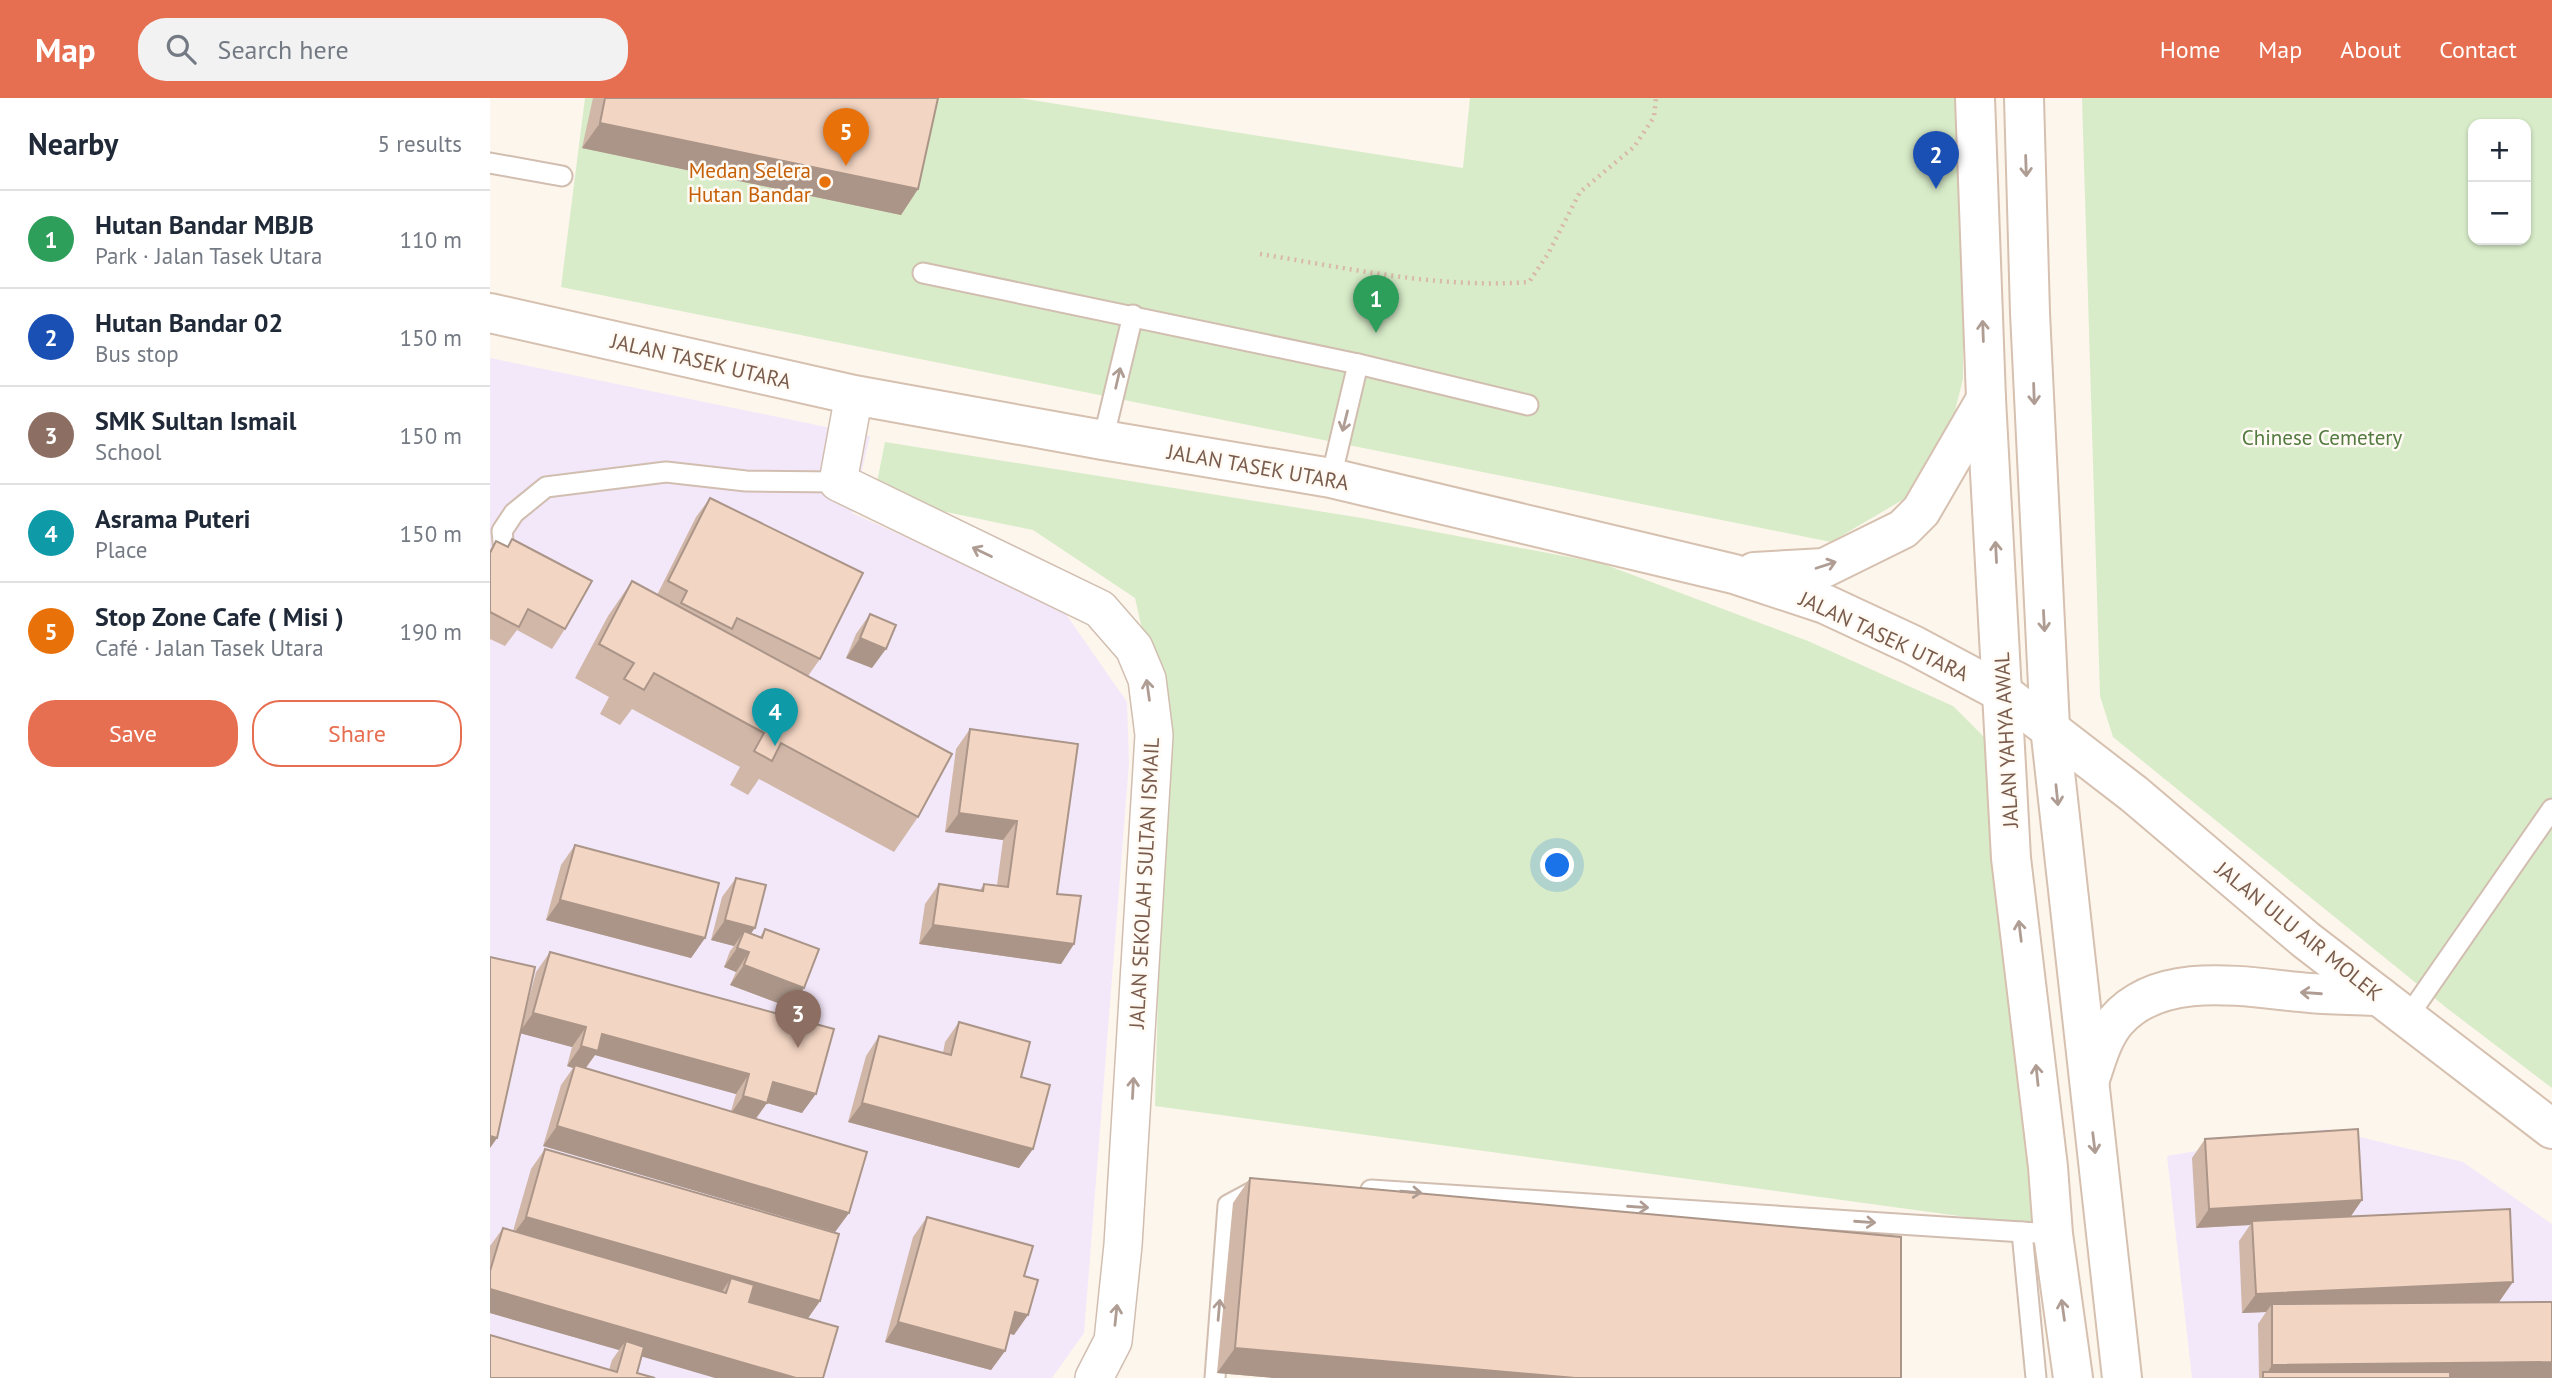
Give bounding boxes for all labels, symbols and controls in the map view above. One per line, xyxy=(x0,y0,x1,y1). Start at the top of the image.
search box xyxy=(138,18,628,81)
text: Map xyxy=(35,28,96,71)
icon: search xyxy=(162,30,200,68)
text: Search here xyxy=(218,33,349,66)
text: Home xyxy=(2160,34,2220,65)
text: Map xyxy=(2258,34,2302,65)
text: About xyxy=(2340,34,2401,65)
text: Contact xyxy=(2439,34,2517,65)
pin: 5 xyxy=(823,108,869,166)
map controls xyxy=(2468,119,2531,245)
button: + xyxy=(2468,119,2531,182)
text: Nearby xyxy=(28,124,118,163)
text: 5 results xyxy=(378,129,462,158)
pin: 2 xyxy=(1913,131,1959,189)
one-way arrow xyxy=(2019,154,2032,177)
place label: Medan Selera Hutan Bandar xyxy=(688,157,811,208)
marker: Medan Selera Hutan Bandar xyxy=(817,174,833,190)
button: − xyxy=(2468,182,2531,245)
text: Hutan Bandar MBJB xyxy=(95,208,314,241)
text: 1 xyxy=(44,225,58,254)
text: 110 m xyxy=(400,225,462,254)
text: Park · Jalan Tasek Utara xyxy=(95,241,322,270)
pin: 1 xyxy=(1353,275,1399,333)
text: Hutan Bandar 02 xyxy=(95,306,283,339)
one-way arrow xyxy=(1977,320,1990,343)
text: 2 xyxy=(44,323,58,352)
text: 150 m xyxy=(400,323,462,352)
street label: JALAN TASEK UTARA xyxy=(607,327,794,395)
text: Bus stop xyxy=(95,339,179,368)
one-way arrow xyxy=(1112,367,1125,389)
one-way arrow xyxy=(2027,382,2040,405)
text: SMK Sultan Ismail xyxy=(95,404,296,437)
one-way arrow xyxy=(1337,409,1351,432)
text: 3 xyxy=(44,421,58,450)
text: 150 m xyxy=(400,421,462,450)
park label: Chinese Cemetery xyxy=(2242,424,2402,451)
text: School xyxy=(95,437,162,466)
street label: JALAN TASEK UTARA xyxy=(1164,438,1352,496)
text: Asrama Puteri xyxy=(95,502,251,535)
text: 4 xyxy=(44,519,58,548)
text: 150 m xyxy=(400,519,462,548)
text: Place xyxy=(95,535,148,564)
one-way arrow xyxy=(1989,541,2002,563)
one-way arrow xyxy=(972,544,993,558)
one-way arrow xyxy=(1814,557,1836,570)
street label: JALAN TASEK UTARA xyxy=(1794,584,1974,687)
text: Stop Zone Cafe ( Misi ) xyxy=(95,600,344,633)
one-way arrow xyxy=(2038,609,2051,632)
text: 5 xyxy=(44,617,58,646)
text: 190 m xyxy=(400,617,462,646)
text: Café · Jalan Tasek Utara xyxy=(95,633,324,662)
street label: JALAN YAHYA AWAL xyxy=(1988,651,2024,829)
one-way arrow xyxy=(1142,679,1155,702)
pin: 4 xyxy=(752,688,798,746)
button: Save xyxy=(28,700,238,767)
button: Share xyxy=(252,700,462,767)
street label: JALAN SEKOLAH SULTAN ISMAIL xyxy=(1123,737,1165,1030)
one-way arrow xyxy=(2051,783,2064,805)
your location xyxy=(1540,848,1574,882)
street label: JALAN ULU AIR MOLEK xyxy=(2209,855,2388,1007)
one-way arrow xyxy=(2014,920,2027,943)
one-way arrow xyxy=(2300,986,2323,999)
pin: 3 xyxy=(775,990,821,1048)
one-way arrow xyxy=(2031,1064,2044,1086)
one-way arrow xyxy=(1127,1077,1140,1100)
one-way arrow xyxy=(2088,1131,2101,1154)
one-way arrow xyxy=(1399,1186,1422,1199)
one-way arrow xyxy=(1626,1201,1649,1214)
one-way arrow xyxy=(1853,1216,1876,1229)
one-way arrow xyxy=(1213,1299,1226,1322)
one-way arrow xyxy=(2057,1300,2070,1322)
one-way arrow xyxy=(1109,1304,1122,1326)

